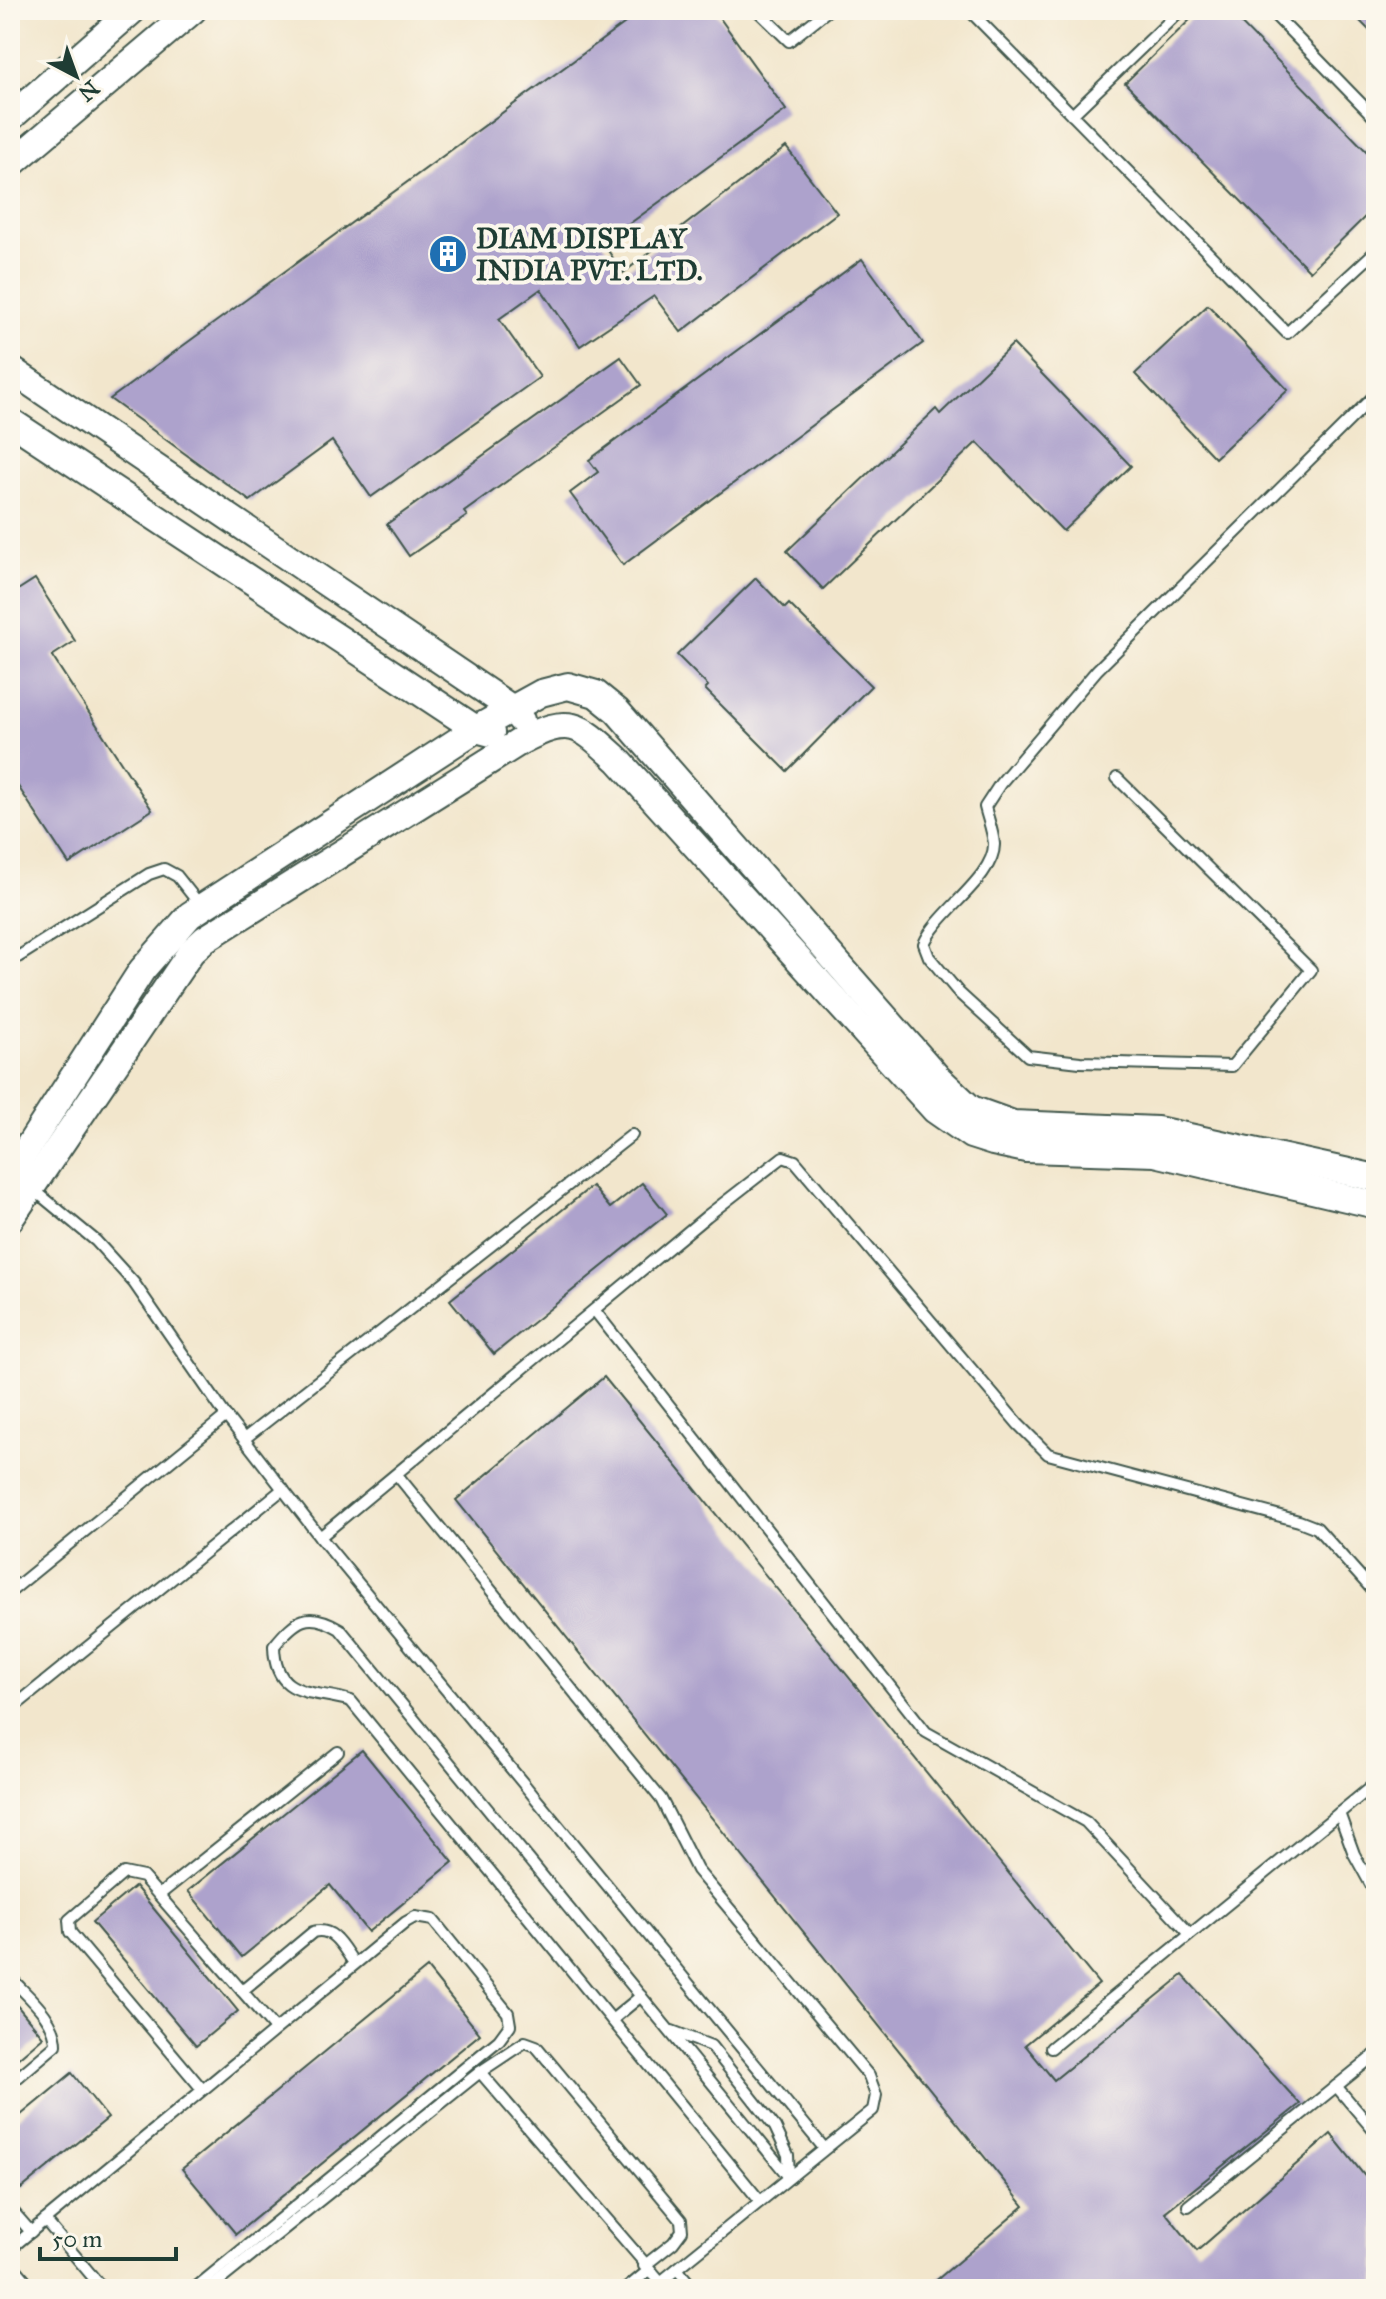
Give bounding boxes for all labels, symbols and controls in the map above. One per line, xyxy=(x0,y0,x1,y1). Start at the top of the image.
north arrow xyxy=(36,36,116,116)
text: N xyxy=(73,74,105,107)
place label: DIAM DISPLAY INDIA PVT. LTD. xyxy=(476,221,703,288)
building icon: DIAM DISPLAY INDIA PVT. LTD. xyxy=(427,233,469,275)
scale bar xyxy=(40,2211,176,2261)
text: 50 m xyxy=(52,2224,102,2254)

